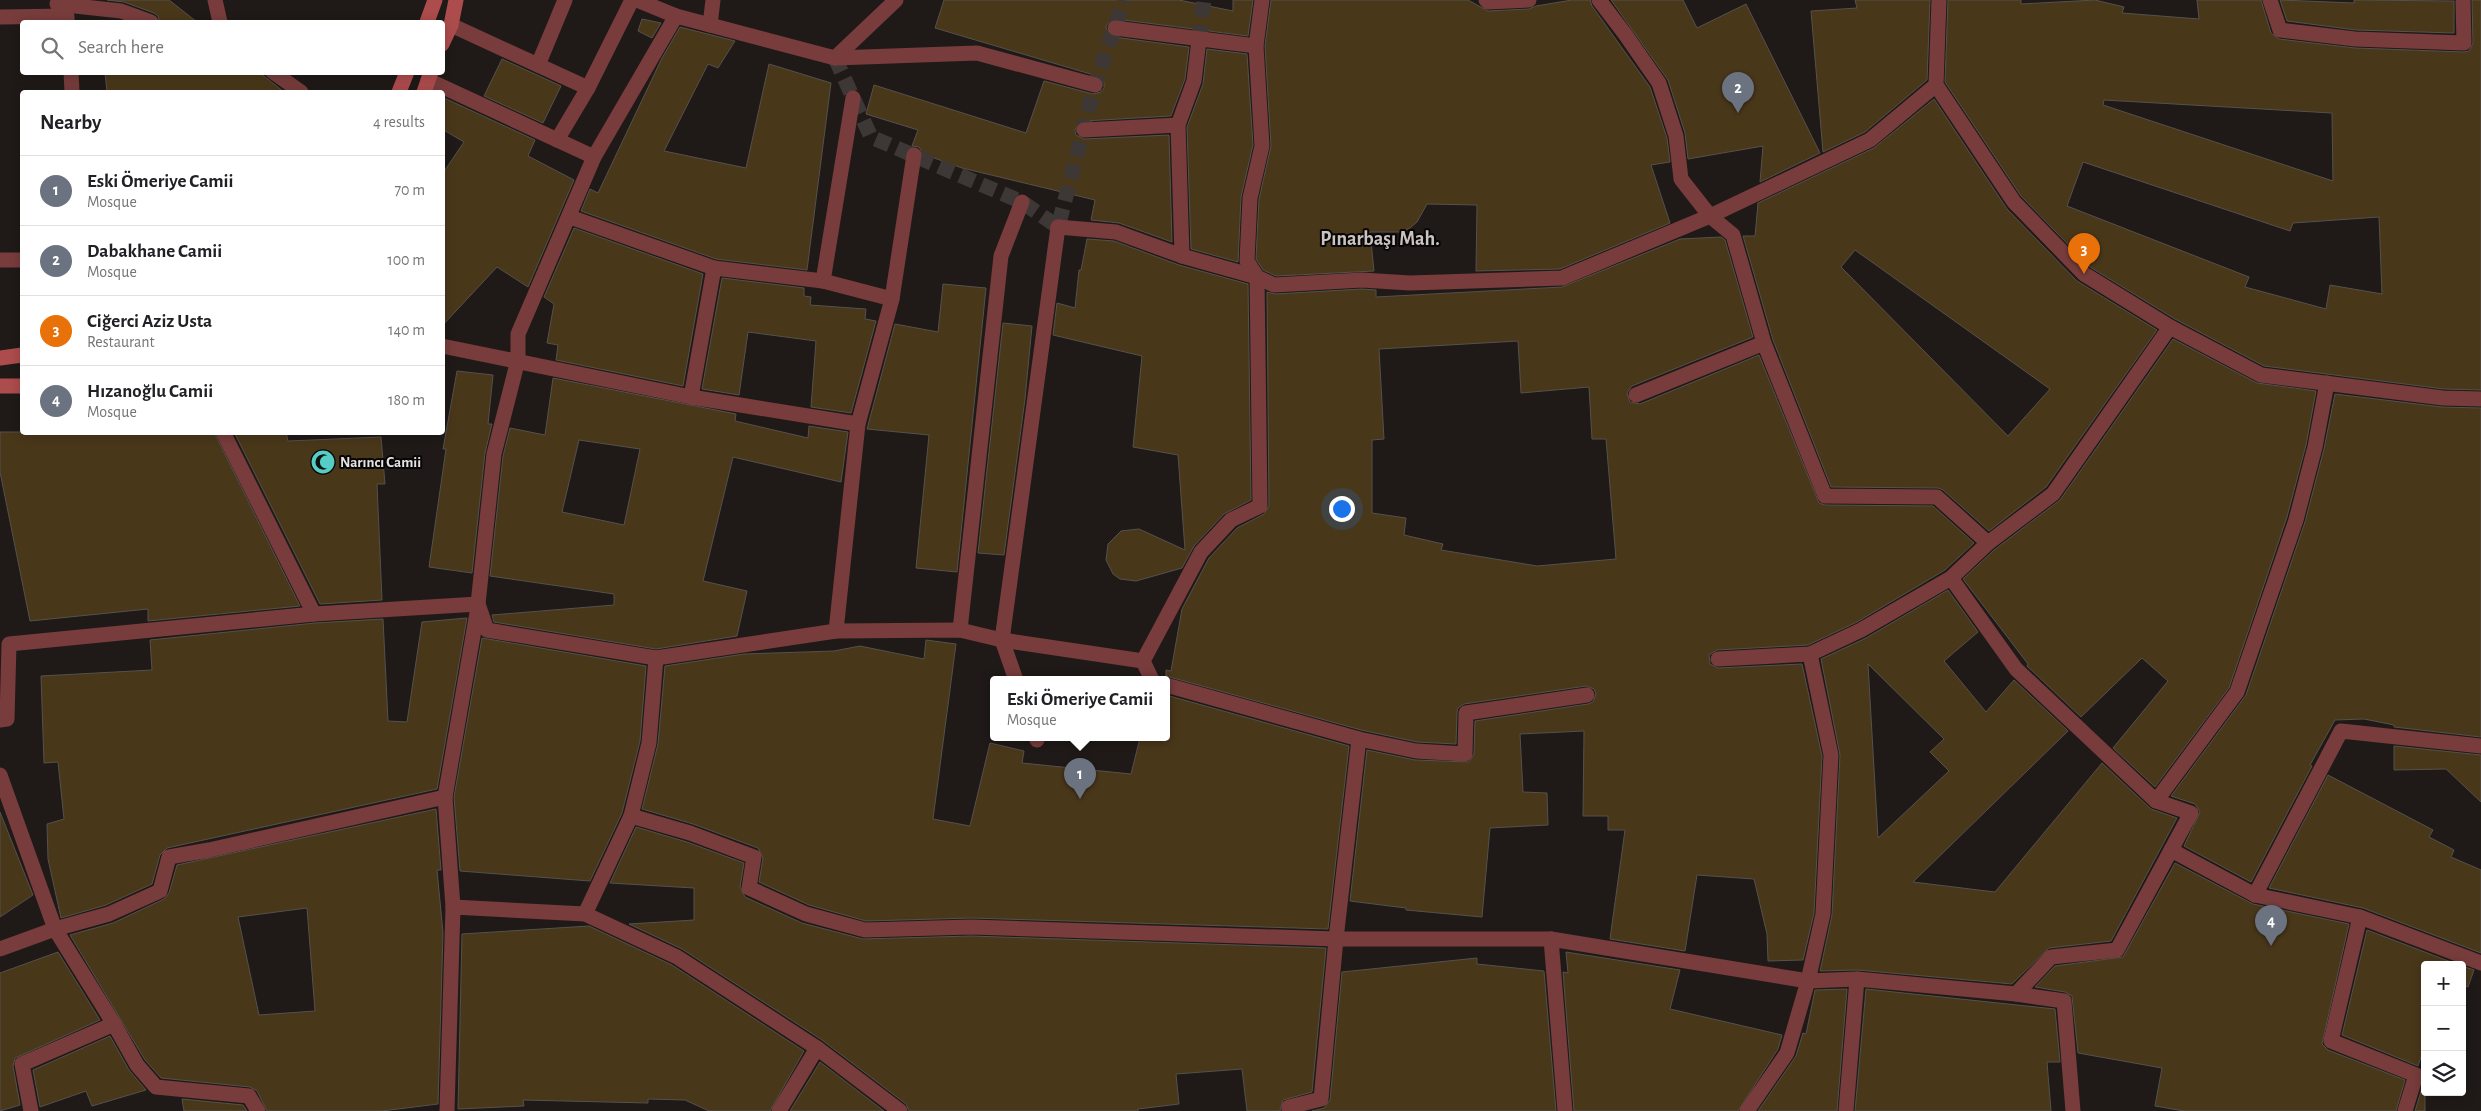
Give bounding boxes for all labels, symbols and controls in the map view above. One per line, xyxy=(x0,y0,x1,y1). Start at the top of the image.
search box xyxy=(20,20,445,75)
icon: search xyxy=(38,34,66,62)
text: Search here xyxy=(78,38,164,57)
pin: 2 xyxy=(1722,72,1754,113)
text: Nearby xyxy=(40,112,101,133)
text: 4 results xyxy=(373,114,425,130)
text: Eski Ömeriye Camii xyxy=(87,172,233,191)
text: 1 xyxy=(53,182,59,198)
text: 70 m xyxy=(394,182,425,198)
text: Mosque xyxy=(87,194,137,210)
district label: Pınarbaşı Mah. xyxy=(1320,229,1440,249)
pin: 3 xyxy=(2068,233,2100,274)
text: Dabakhane Camii xyxy=(87,242,222,261)
text: 2 xyxy=(52,252,60,268)
text: 100 m xyxy=(387,252,425,268)
text: Mosque xyxy=(87,264,137,280)
text: Ciğerci Aziz Usta xyxy=(87,312,212,331)
text: 3 xyxy=(53,322,59,338)
text: 140 m xyxy=(388,322,425,338)
text: Restaurant xyxy=(87,334,155,350)
text: Hızanoğlu Camii xyxy=(87,382,213,401)
text: 4 xyxy=(52,392,60,408)
text: 180 m xyxy=(388,392,425,408)
text: Mosque xyxy=(87,404,137,420)
mosque icon: Narıncı Camii xyxy=(310,449,336,475)
place label: Narıncı Camii xyxy=(340,455,421,470)
your location xyxy=(1329,496,1355,522)
popup xyxy=(990,676,1170,741)
text: Eski Ömeriye Camii xyxy=(1007,690,1153,709)
text: Mosque xyxy=(1007,712,1057,728)
pin: 1 xyxy=(1064,758,1096,799)
pin: 4 xyxy=(2255,905,2287,946)
map controls xyxy=(2421,961,2466,1096)
button: + xyxy=(2421,961,2466,1006)
button: − xyxy=(2421,1006,2466,1051)
button: layers xyxy=(2421,1051,2466,1096)

